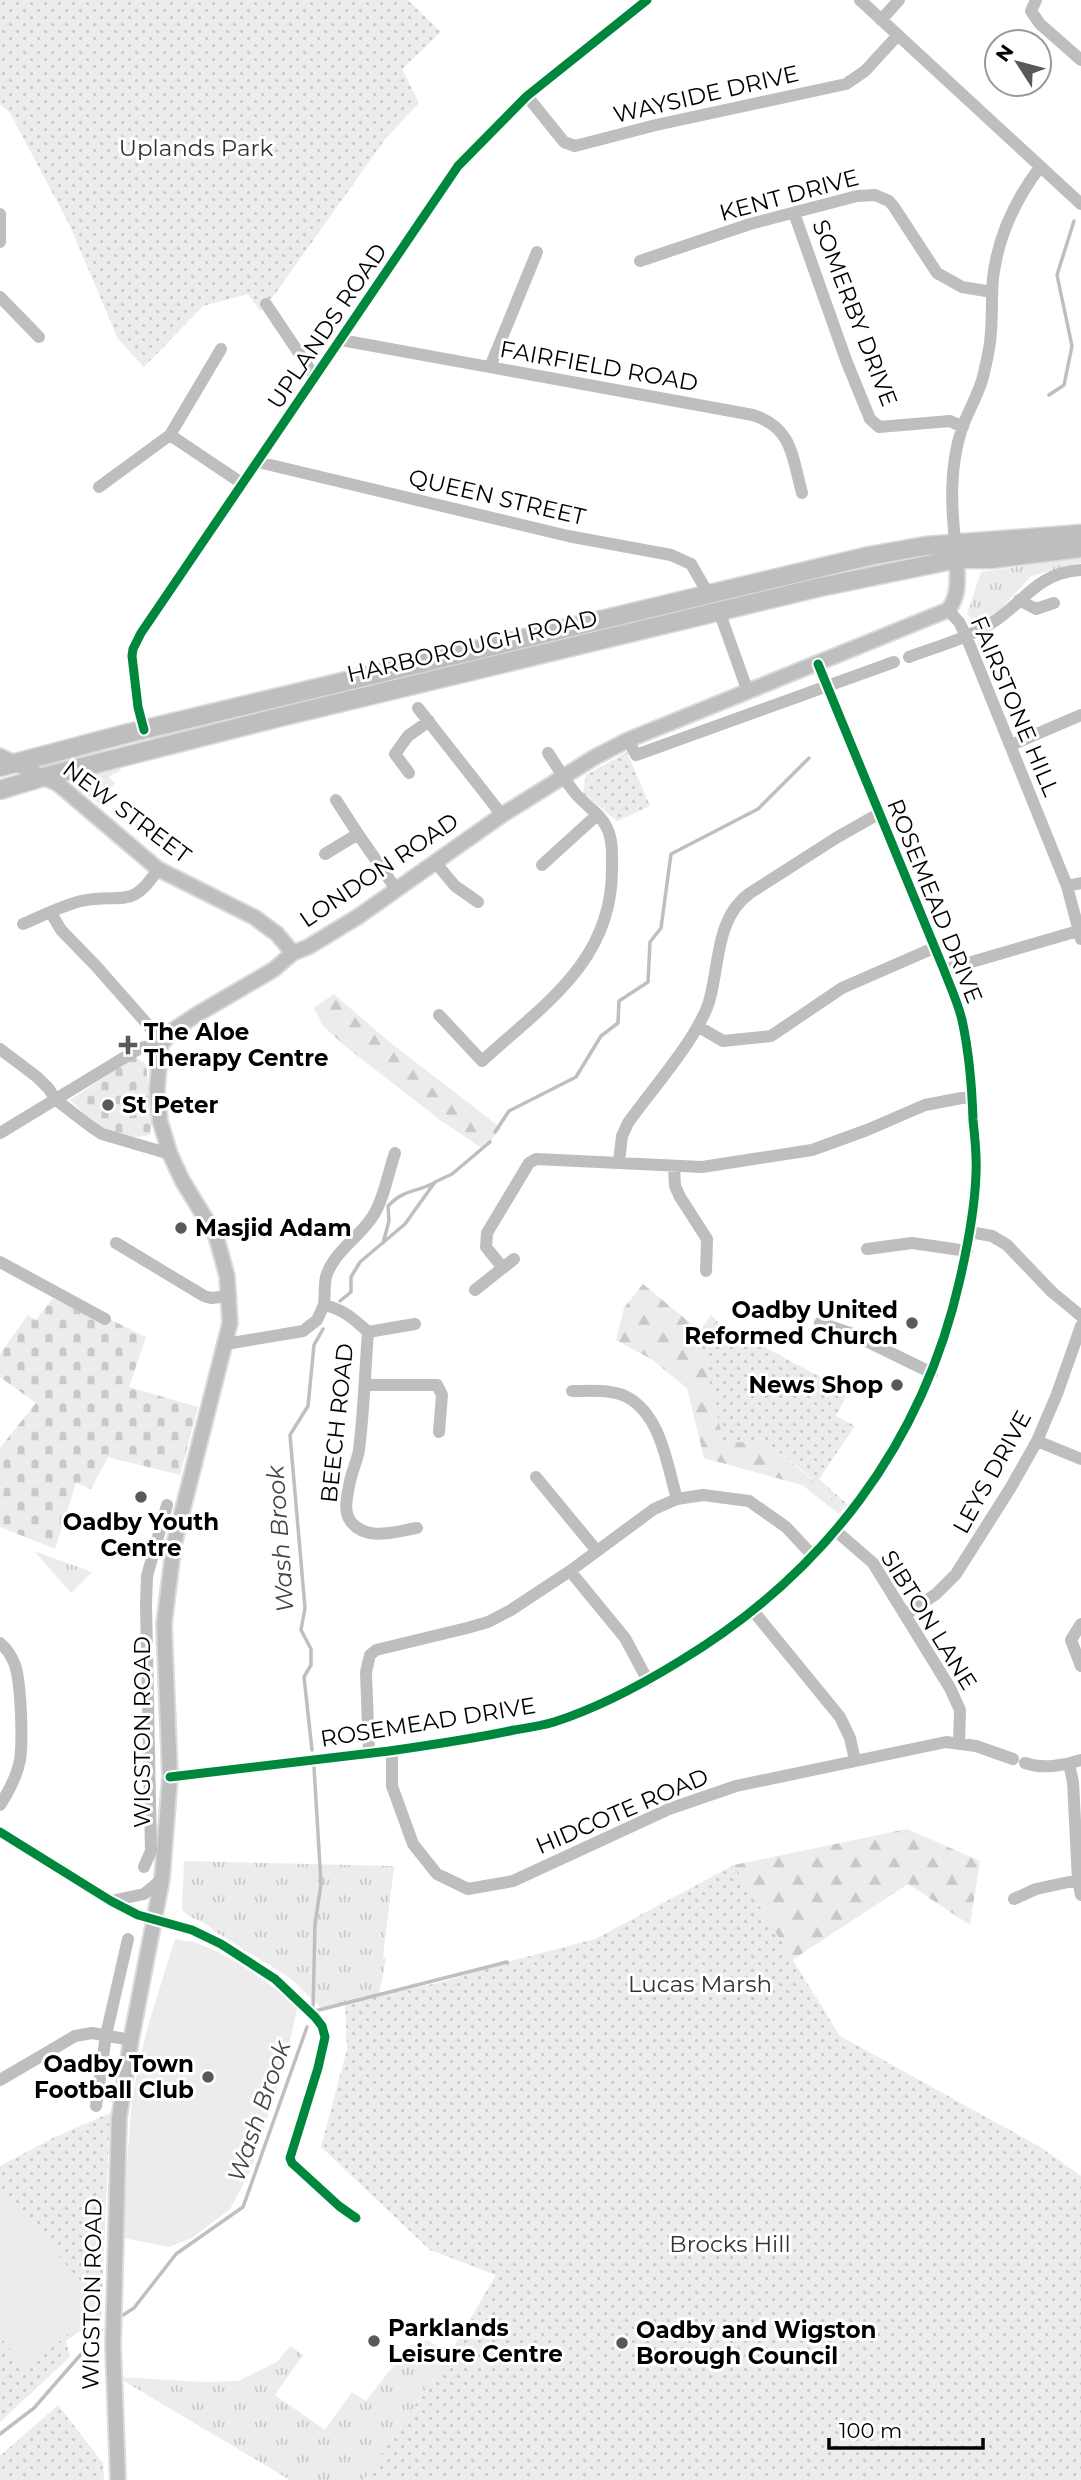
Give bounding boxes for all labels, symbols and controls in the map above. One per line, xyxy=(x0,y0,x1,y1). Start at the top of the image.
north arrow xyxy=(983,28,1053,98)
text: N xyxy=(991,40,1018,66)
street label: WAYSIDE DRIVE xyxy=(611,59,801,129)
park label: Uplands Park xyxy=(119,134,273,162)
street label: KENT DRIVE xyxy=(716,163,862,227)
street label: SOMERBY DRIVE xyxy=(807,216,903,410)
street label: UPLANDS ROAD xyxy=(261,238,393,414)
street label: FAIRFIELD ROAD xyxy=(498,335,700,397)
street label: QUEEN STREET xyxy=(406,463,589,531)
street label: HARBOROUGH ROAD xyxy=(344,604,600,688)
street label: FAIRSTONE HILL xyxy=(964,612,1066,801)
street label: NEW STREET xyxy=(57,755,197,870)
street label: ROSEMEAD DRIVE xyxy=(881,795,989,1007)
street label: LONDON ROAD xyxy=(294,807,464,933)
place label: The Aloe Therapy Centre xyxy=(144,1018,329,1072)
marker: The Aloe Therapy Centre xyxy=(118,1035,138,1055)
place label: St Peter xyxy=(122,1091,218,1119)
marker: St Peter xyxy=(100,1097,116,1113)
place label: Masjid Adam xyxy=(195,1214,352,1242)
marker: Masjid Adam xyxy=(173,1220,189,1236)
place label: Oadby United Reformed Church xyxy=(684,1296,898,1350)
marker: Oadby United Reformed Church xyxy=(904,1315,920,1331)
street label: BEECH ROAD xyxy=(315,1342,359,1504)
place label: News Shop xyxy=(748,1371,883,1399)
marker: News Shop xyxy=(889,1377,905,1393)
street label: LEYS DRIVE xyxy=(947,1406,1037,1538)
water label: Wash Brook xyxy=(260,1463,300,1613)
marker: Oadby Youth Centre xyxy=(133,1489,149,1505)
place label: Oadby Youth Centre xyxy=(63,1508,219,1562)
street label: SIBTON LANE xyxy=(875,1545,983,1695)
street label: WIGSTON ROAD xyxy=(128,1636,156,1828)
street label: ROSEMEAD DRIVE xyxy=(318,1691,538,1753)
street label: HIDCOTE ROAD xyxy=(531,1762,713,1860)
park label: Lucas Marsh xyxy=(628,1970,772,1998)
water label: Wash Brook xyxy=(221,2035,297,2185)
place label: Oadby Town Football Club xyxy=(34,2050,194,2104)
marker: Oadby Town Football Club xyxy=(200,2069,216,2085)
street label: WIGSTON ROAD xyxy=(76,2198,108,2390)
park label: Brocks Hill xyxy=(669,2230,791,2258)
place label: Parklands Leisure Centre xyxy=(388,2314,563,2368)
place label: Oadby and Wigston Borough Council xyxy=(636,2316,876,2370)
marker: Parklands Leisure Centre xyxy=(366,2333,382,2349)
marker: Oadby and Wigston Borough Council xyxy=(614,2335,630,2351)
scale bar xyxy=(829,2406,983,2450)
text: 100 m xyxy=(839,2418,902,2443)

